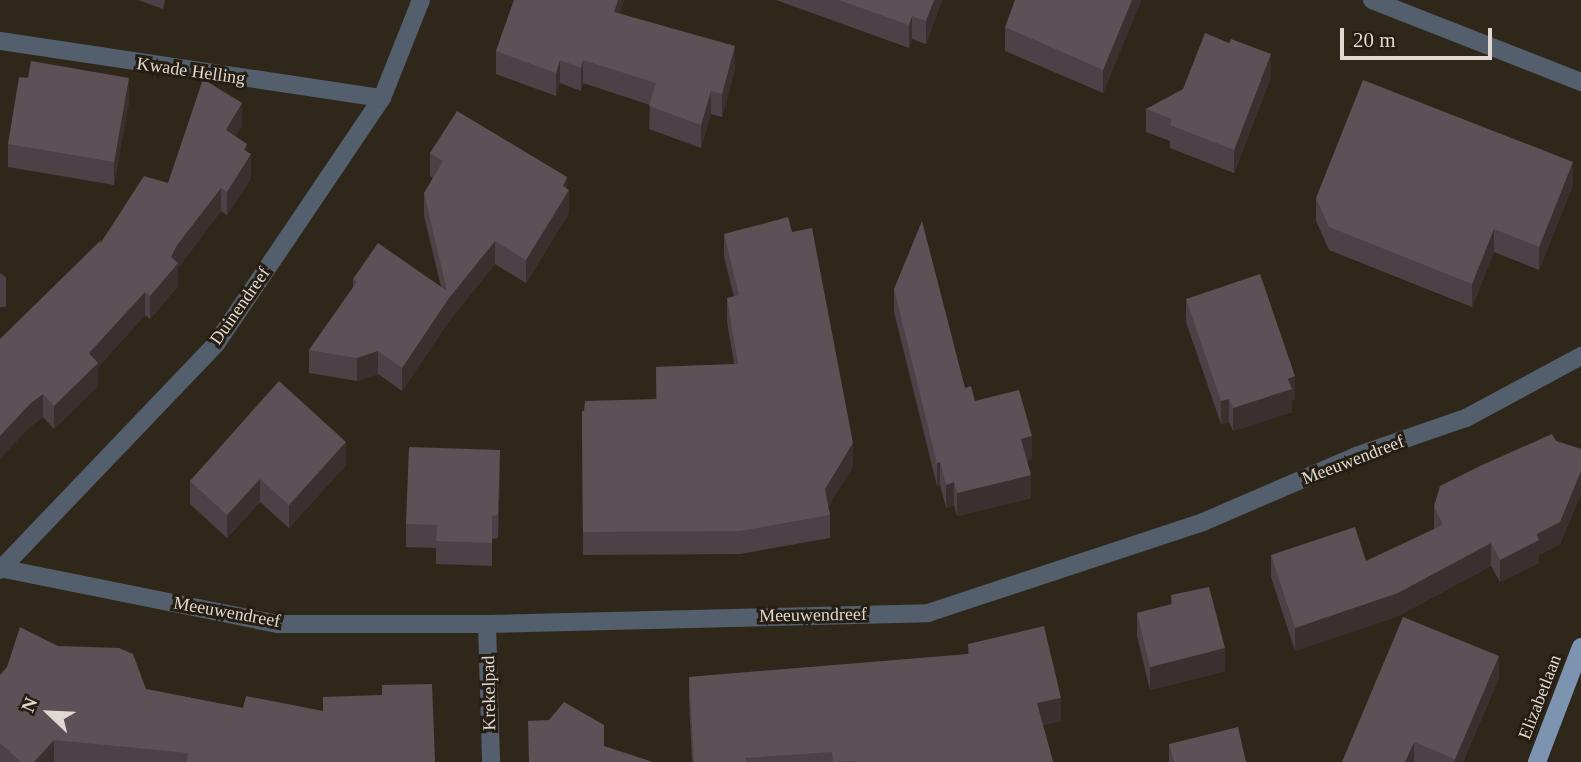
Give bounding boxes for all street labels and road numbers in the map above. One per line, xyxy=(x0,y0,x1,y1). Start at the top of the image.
street label: Kwade Helling xyxy=(135,53,247,89)
street label: Duinendreef xyxy=(205,263,275,349)
street label: Meeuwendreef xyxy=(1299,431,1407,489)
street label: Meeuwendreef xyxy=(172,592,282,632)
street label: Meeuwendreef xyxy=(759,603,867,627)
street label: Elizabetlaan xyxy=(1514,652,1566,742)
street label: Krekelpad xyxy=(478,655,500,731)

